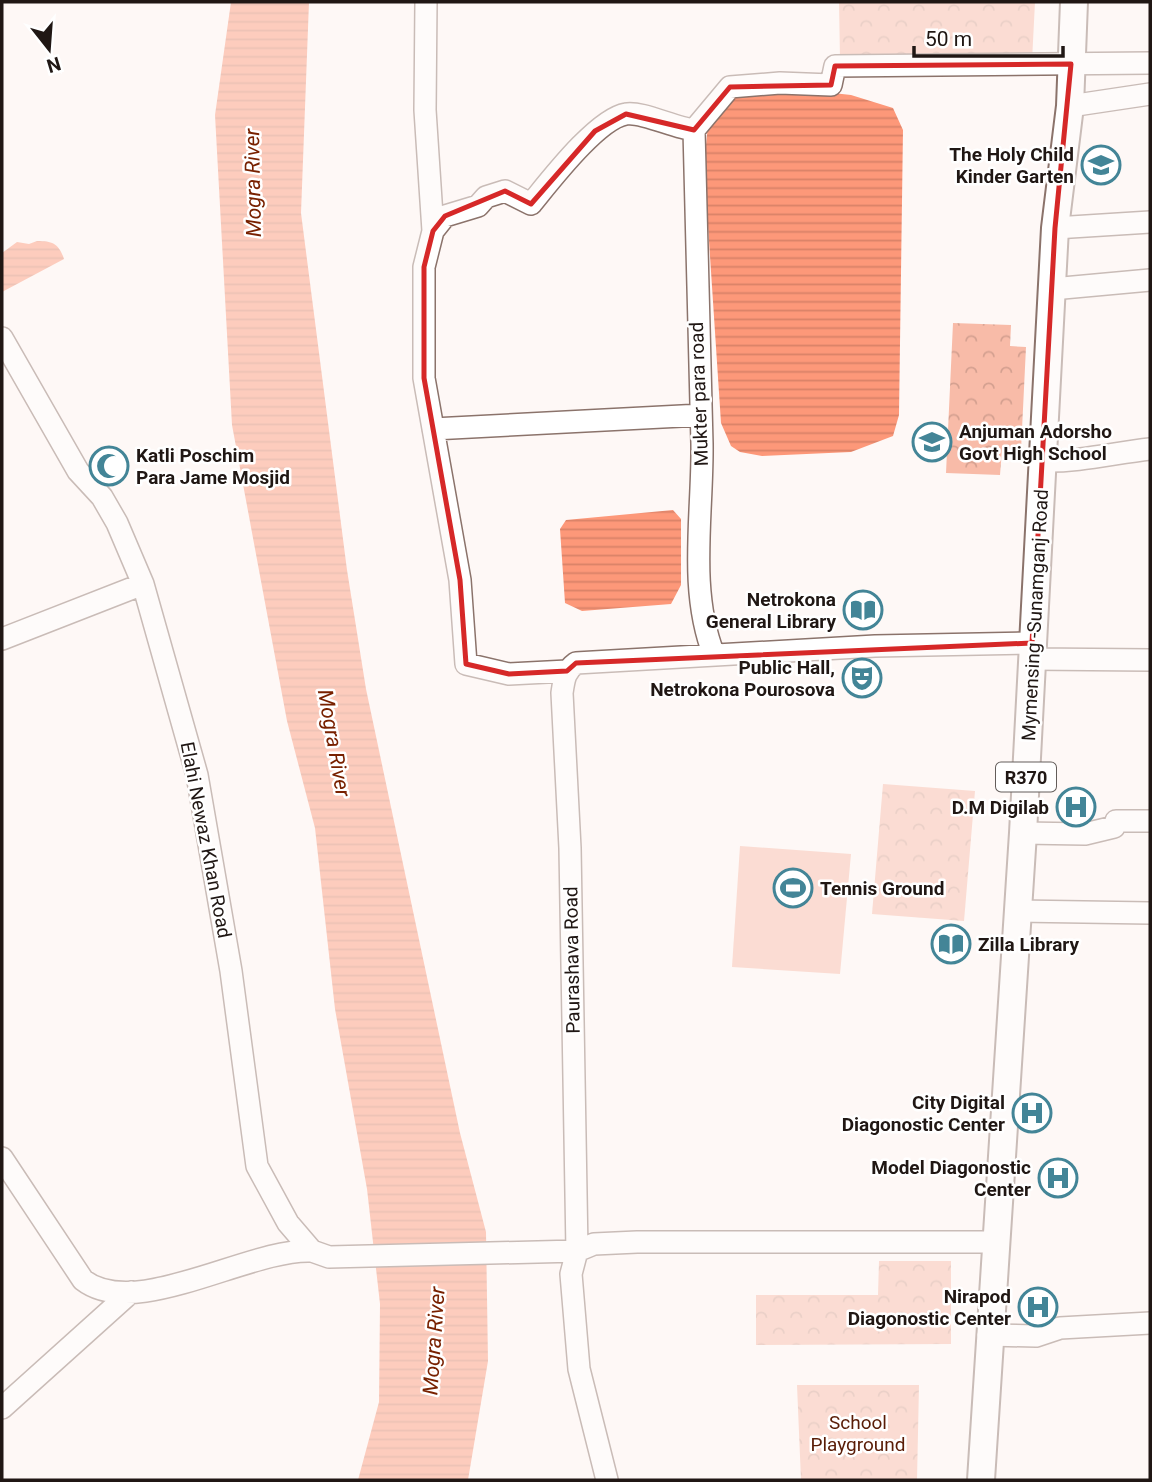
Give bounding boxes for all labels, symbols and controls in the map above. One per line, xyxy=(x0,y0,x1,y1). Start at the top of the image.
north arrow xyxy=(14,14,84,84)
scale bar xyxy=(914,14,1063,58)
text: 50 m xyxy=(925,27,972,51)
text: N xyxy=(44,52,64,78)
water label: Mogra River xyxy=(240,127,266,237)
place label: The Holy Child Kinder Garten xyxy=(949,143,1074,188)
school or university icon: The Holy Child Kinder Garten xyxy=(1080,144,1122,186)
street label: Mukter para road xyxy=(685,321,713,467)
place label: Anjuman Adorsho Govt High School xyxy=(959,420,1112,465)
school or university icon: Anjuman Adorsho Govt High School xyxy=(911,421,953,463)
place label: Katli Poschim Para Jame Mosjid xyxy=(136,444,290,489)
mosque icon: Katli Poschim Para Jame Mosjid xyxy=(88,445,130,487)
street label: Mymensing -Sunamganj Road xyxy=(1017,489,1053,741)
place label: Netrokona General Library xyxy=(706,588,836,633)
library icon: Netrokona General Library xyxy=(842,589,884,631)
place label: Public Hall, Netrokona Pourosova xyxy=(650,656,835,701)
theatre icon: Public Hall, Netrokona Pourosova xyxy=(841,657,883,699)
water label: Mogra River xyxy=(313,687,355,800)
street label: Elahi Newaz Khan Road xyxy=(176,740,236,940)
road number: R370 xyxy=(996,762,1056,792)
hospital icon: D.M Digilab xyxy=(1055,786,1097,828)
place label: D.M Digilab xyxy=(952,796,1049,819)
sports icon: Tennis Ground xyxy=(772,867,814,909)
place label: Tennis Ground xyxy=(820,877,944,900)
street label: Paurashava Road xyxy=(559,886,585,1034)
library icon: Zilla Library xyxy=(930,923,972,965)
place label: Zilla Library xyxy=(978,933,1079,956)
place label: City Digital Diagonostic Center xyxy=(842,1091,1005,1136)
hospital icon: City Digital Diagonostic Center xyxy=(1011,1092,1053,1134)
place label: Model Diagonostic Center xyxy=(871,1156,1031,1201)
hospital icon: Model Diagonostic Center xyxy=(1037,1157,1079,1199)
water label: Mogra River xyxy=(418,1285,450,1396)
place label: Nirapod Diagonostic Center xyxy=(848,1285,1011,1330)
hospital icon: Nirapod Diagonostic Center xyxy=(1017,1286,1059,1328)
park label: School Playground xyxy=(810,1411,906,1456)

